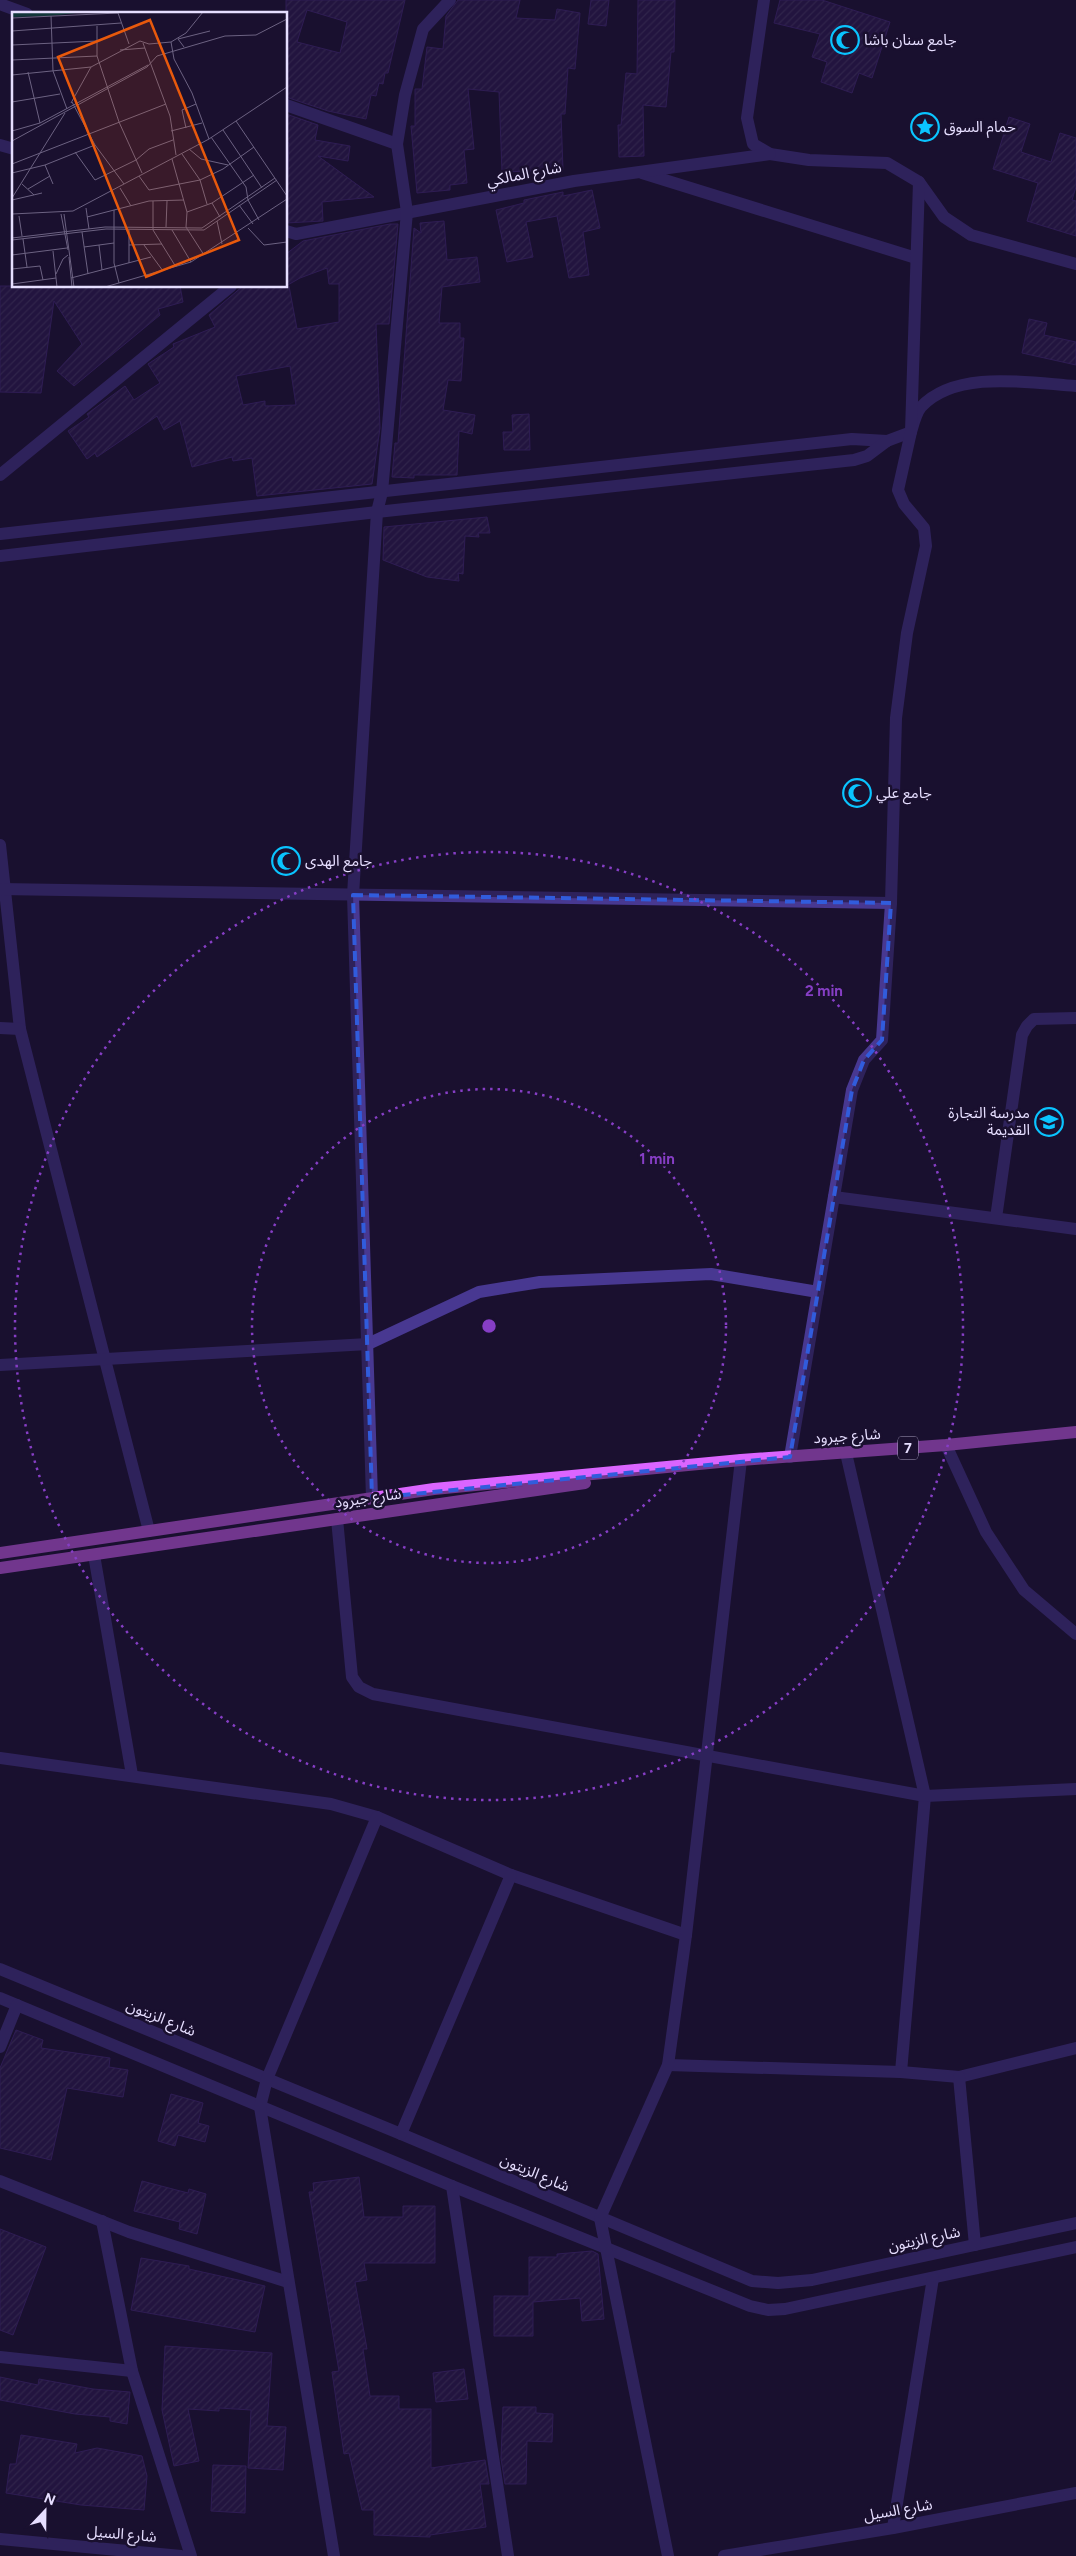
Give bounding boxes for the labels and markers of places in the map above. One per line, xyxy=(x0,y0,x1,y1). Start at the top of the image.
mosque icon: جامع سنان باشا xyxy=(830,25,860,55)
place label: جامع سنان باشا xyxy=(864,31,957,52)
place icon: حمام السوق xyxy=(910,112,940,142)
place label: حمام السوق xyxy=(944,118,1016,138)
mosque icon: جامع علي xyxy=(842,778,872,808)
place label: جامع علي xyxy=(876,784,932,805)
mosque icon: جامع الهدى xyxy=(271,846,301,876)
place label: جامع الهدى xyxy=(305,852,372,873)
place label: مدرسة التجارة القديمة xyxy=(948,1104,1030,1139)
school or university icon: مدرسة التجارة القديمة xyxy=(1034,1107,1064,1137)
centre of rings xyxy=(480,1317,498,1335)

